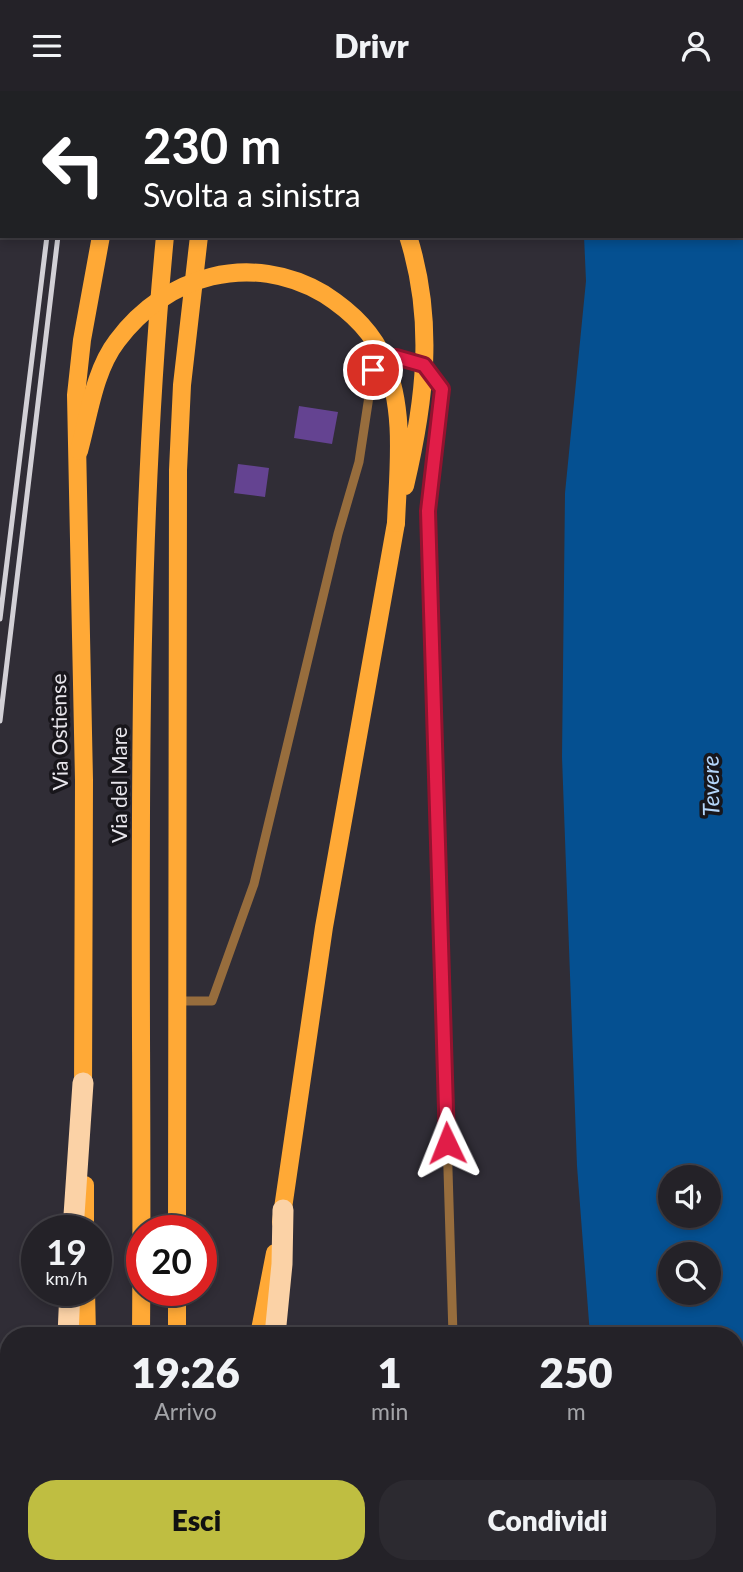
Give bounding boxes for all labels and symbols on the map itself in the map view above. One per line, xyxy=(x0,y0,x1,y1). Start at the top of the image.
pin xyxy=(343,340,403,400)
street label: Via Ostiense xyxy=(45,673,72,791)
street label: Via del Mare xyxy=(106,727,131,843)
water label: Tevere xyxy=(695,755,725,817)
position arrow xyxy=(410,1106,484,1180)
speed limit sign: 20 xyxy=(126,1215,217,1306)

